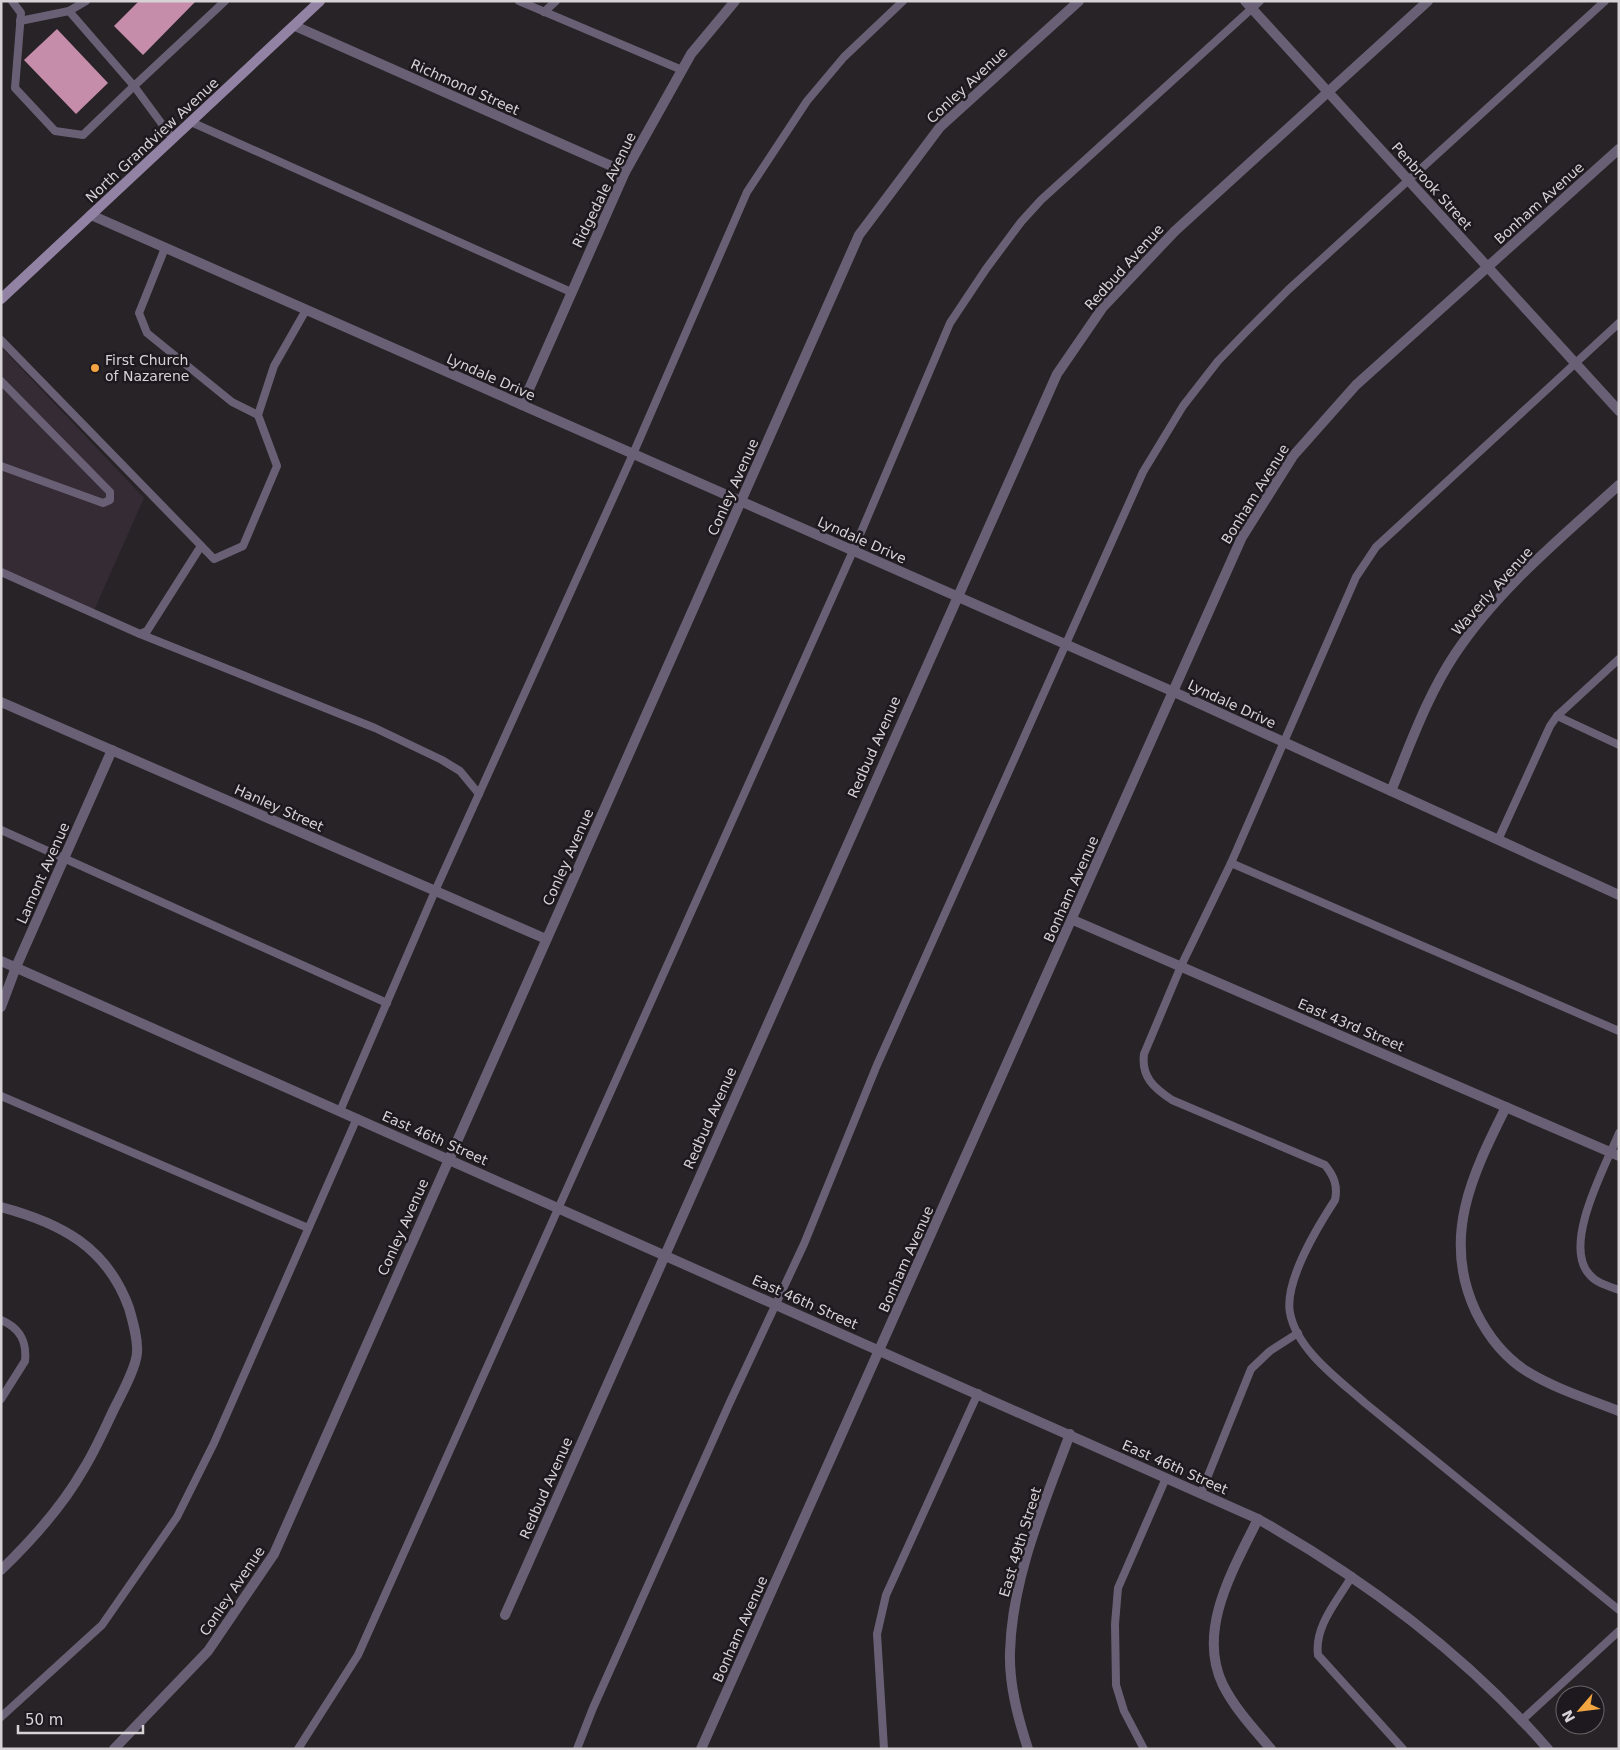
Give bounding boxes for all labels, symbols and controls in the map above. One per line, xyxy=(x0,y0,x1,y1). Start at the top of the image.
street label: Conley Avenue xyxy=(923,44,1011,126)
street label: Richmond Street xyxy=(408,56,522,118)
street label: North Grandview Avenue xyxy=(82,74,222,206)
street label: Ridgedale Avenue xyxy=(569,130,639,250)
street label: Penbrook Street xyxy=(1389,139,1476,233)
street label: Bonham Avenue xyxy=(1491,159,1587,247)
street label: Redbud Avenue xyxy=(1081,221,1167,313)
street label: Lyndale Drive xyxy=(444,350,538,404)
place label: First Church of Nazarene xyxy=(105,352,189,384)
marker: First Church of Nazarene xyxy=(89,362,101,374)
street label: Conley Avenue xyxy=(704,436,762,538)
street label: Bonham Avenue xyxy=(1218,441,1292,547)
street label: Lyndale Drive xyxy=(815,513,909,567)
street label: Waverly Avenue xyxy=(1448,544,1536,638)
street label: Lyndale Drive xyxy=(1185,677,1279,731)
street label: Redbud Avenue xyxy=(844,694,904,800)
street label: Hanley Street xyxy=(232,781,326,835)
street label: Conley Avenue xyxy=(539,806,597,908)
street label: Lamont Avenue xyxy=(13,820,73,926)
street label: Bonham Avenue xyxy=(1040,833,1102,945)
street label: East 43rd Street xyxy=(1295,995,1407,1055)
street label: Redbud Avenue xyxy=(680,1065,740,1171)
street label: East 46th Street xyxy=(380,1108,491,1169)
street label: Conley Avenue xyxy=(374,1176,432,1278)
street label: Bonham Avenue xyxy=(875,1203,937,1315)
street label: East 46th Street xyxy=(750,1272,861,1333)
street label: Redbud Avenue xyxy=(516,1435,576,1541)
street label: East 46th Street xyxy=(1120,1437,1231,1498)
street label: East 49th Street xyxy=(996,1485,1044,1599)
street label: Conley Avenue xyxy=(196,1543,268,1639)
street label: Bonham Avenue xyxy=(709,1573,771,1685)
north arrow xyxy=(1555,1685,1605,1735)
scale bar xyxy=(18,1702,142,1734)
text: N xyxy=(1559,1707,1578,1725)
text: 50 m xyxy=(25,1711,63,1729)

